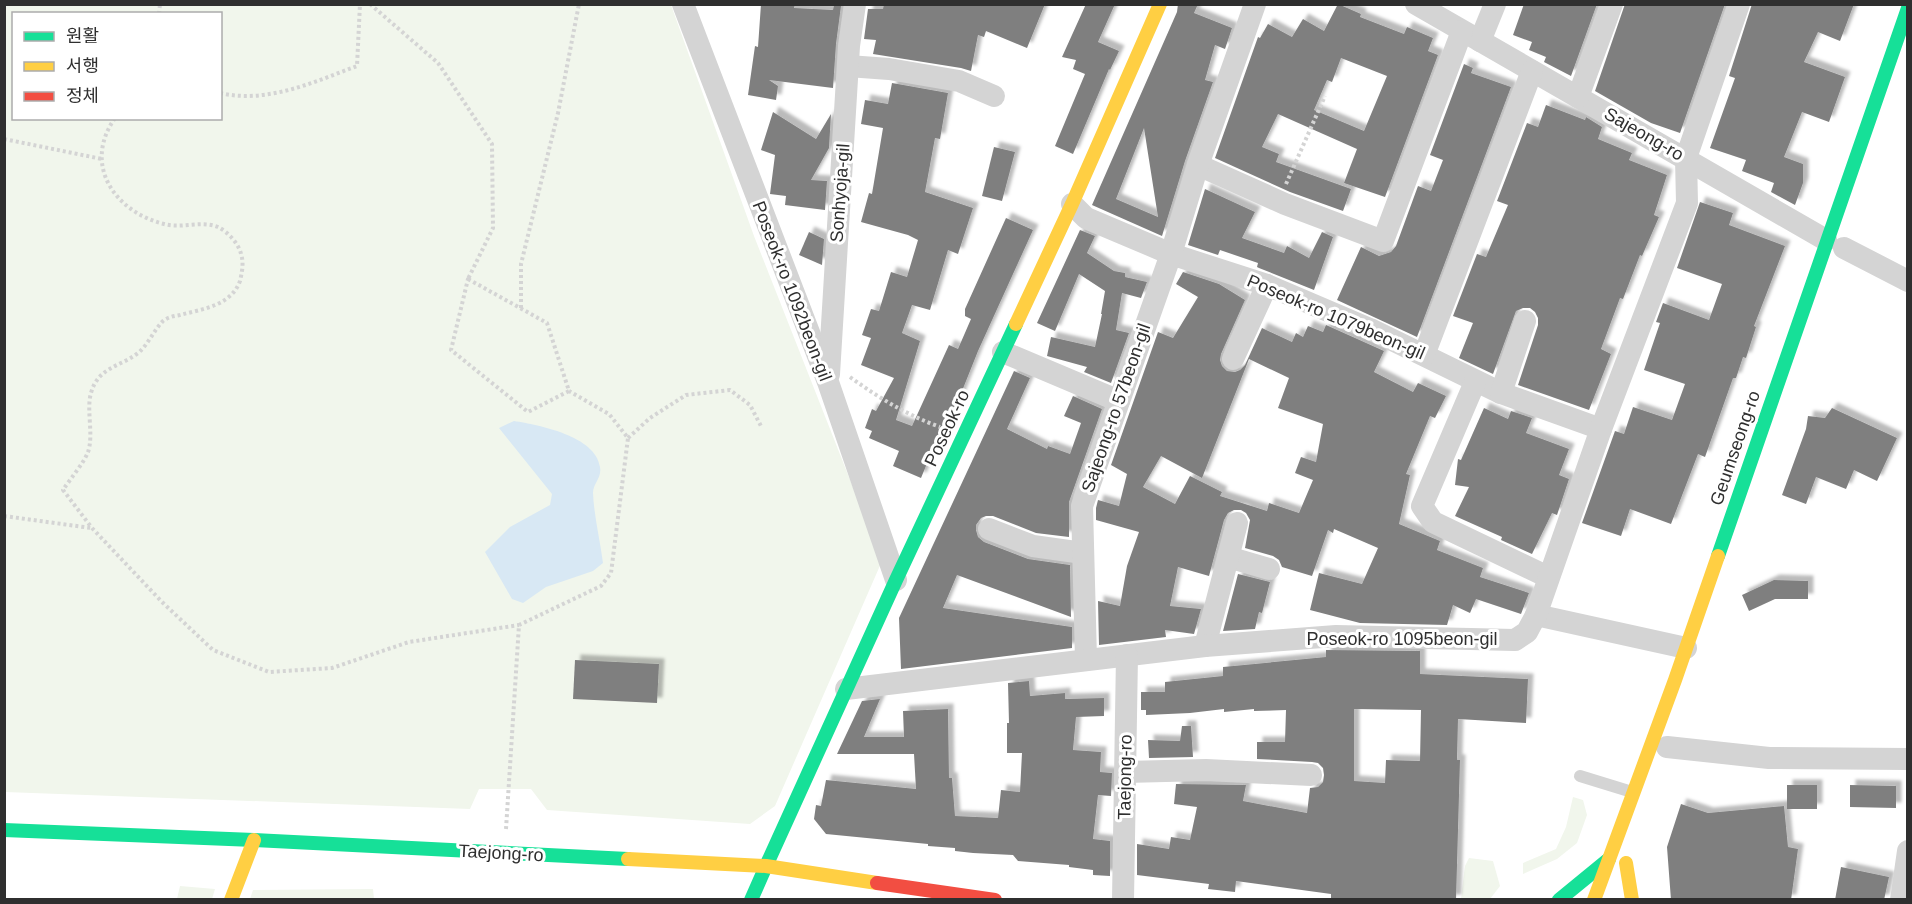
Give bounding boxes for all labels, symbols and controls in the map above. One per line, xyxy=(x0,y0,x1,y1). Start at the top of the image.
legend xyxy=(12,12,222,120)
text: 원활 xyxy=(66,26,99,46)
text: 서행 xyxy=(66,56,99,76)
text: 정체 xyxy=(66,86,99,106)
street label: Sajeong-ro xyxy=(1601,103,1687,165)
street label: Sonhyoja-gil xyxy=(827,143,853,243)
street label: Poseok-ro 1092beon-gil xyxy=(748,198,836,384)
street label: Poseok-ro 1079beon-gil xyxy=(1244,270,1428,364)
street label: Sajeong-ro 57beon-gil xyxy=(1078,321,1154,495)
street label: Poseok-ro xyxy=(921,387,973,469)
street label: Geumseong-ro xyxy=(1706,388,1764,508)
street label: Poseok-ro 1095beon-gil xyxy=(1306,629,1498,649)
street label: Taejong-ro xyxy=(1114,734,1136,820)
street label: Taejong-ro xyxy=(458,841,544,865)

